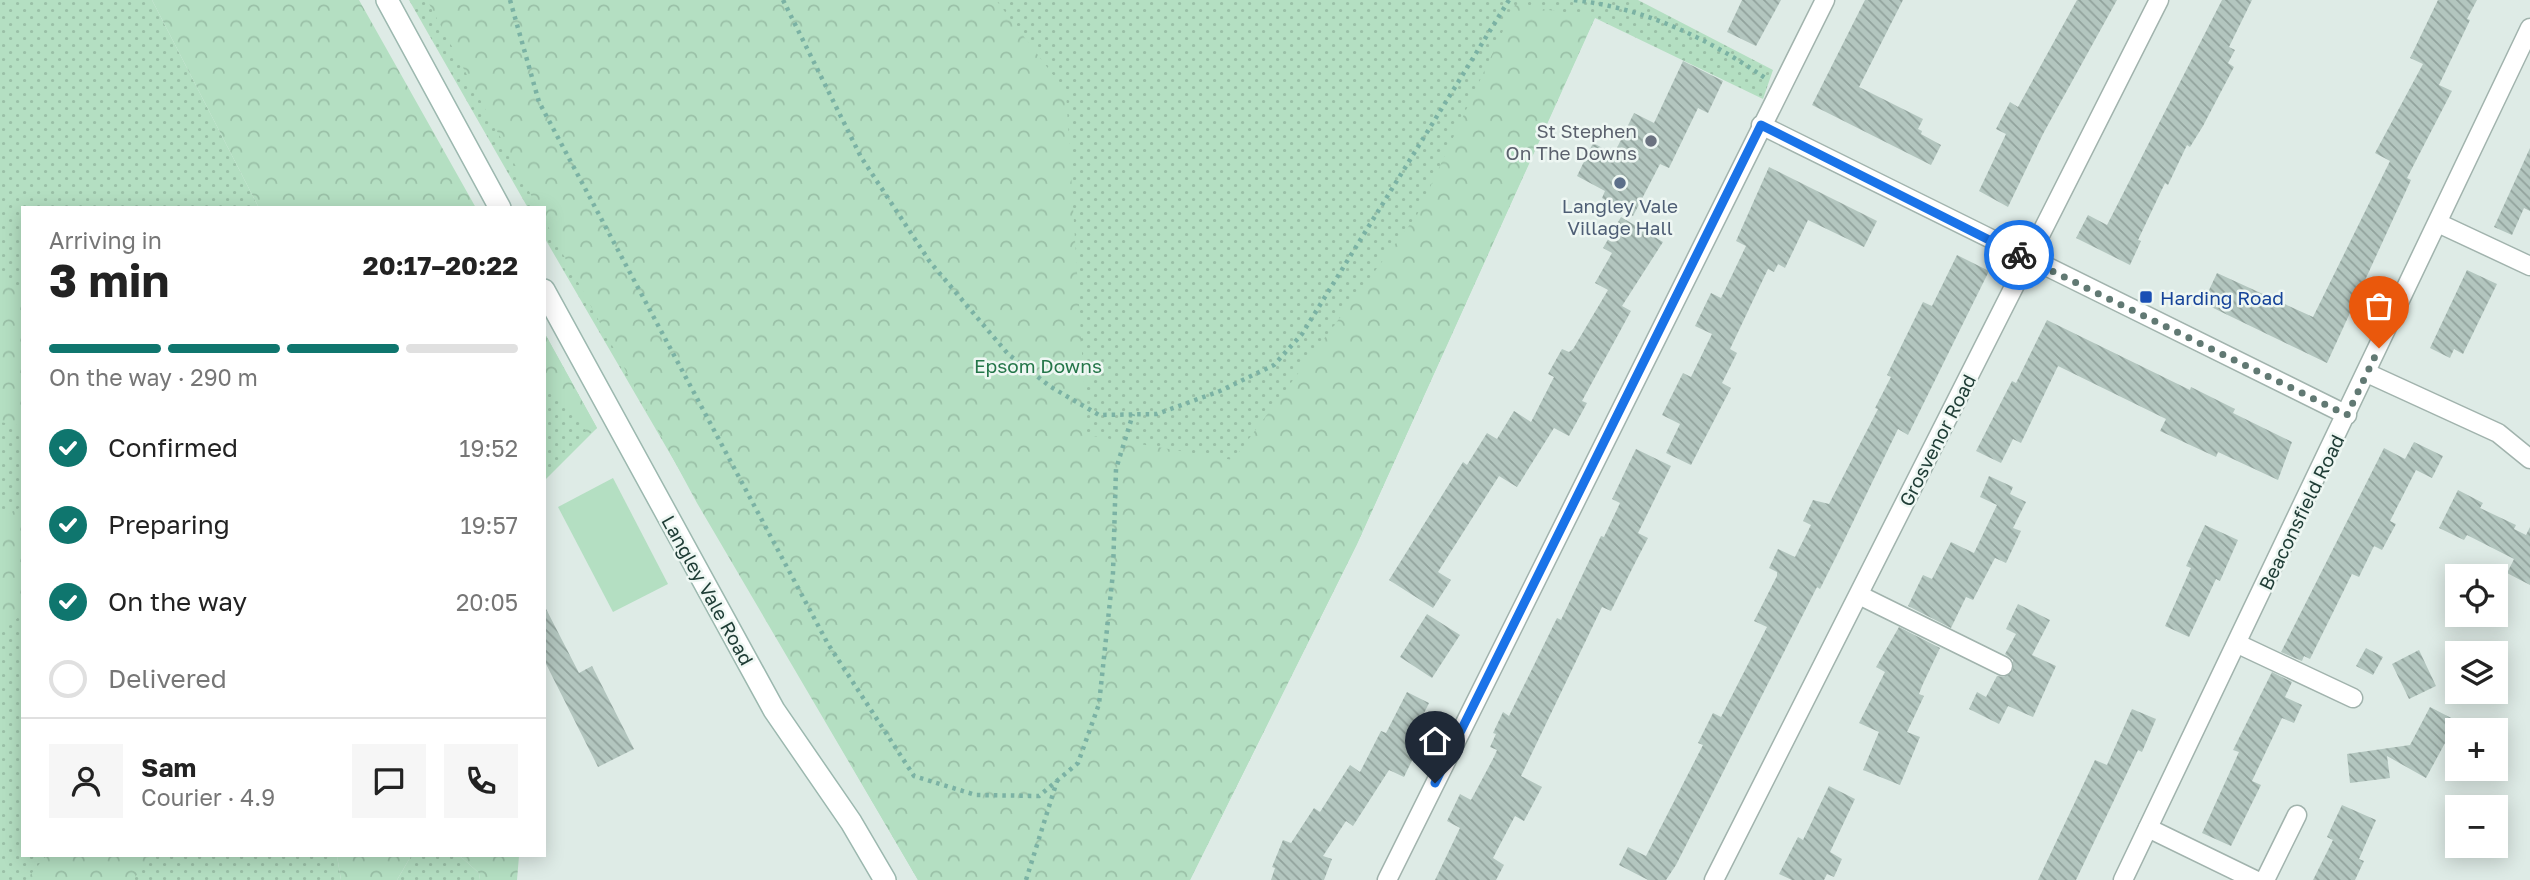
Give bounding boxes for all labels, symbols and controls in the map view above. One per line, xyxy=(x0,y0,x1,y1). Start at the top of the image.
place label: St Stephen On The Downs xyxy=(1506,119,1637,164)
marker: St Stephen On The Downs xyxy=(1643,133,1659,149)
marker: Langley Vale Village Hall xyxy=(1612,175,1628,191)
place label: Langley Vale Village Hall xyxy=(1562,194,1678,239)
courier xyxy=(1984,220,2054,290)
text: Arriving in xyxy=(49,226,162,254)
icon: bike xyxy=(2000,236,2038,274)
text: 20:17–20:22 xyxy=(363,250,518,281)
text: 3 min xyxy=(49,252,169,307)
pin xyxy=(2349,276,2409,348)
place label: Harding Road xyxy=(2160,286,2284,309)
icon: bag xyxy=(2360,287,2398,325)
marker: Harding Road xyxy=(2138,289,2154,305)
park label: Epsom Downs xyxy=(974,354,1102,377)
text: On the way · 290 m xyxy=(49,363,258,391)
street label: Grosvenor Road xyxy=(1894,370,1980,510)
icon: check xyxy=(49,429,87,467)
street label: Beaconsfield Road xyxy=(2253,431,2349,593)
text: Confirmed xyxy=(108,432,238,463)
text: 19:52 xyxy=(459,434,518,462)
icon: check xyxy=(49,506,87,544)
text: Preparing xyxy=(108,509,230,540)
text: 19:57 xyxy=(461,511,518,539)
street label: Langley Vale Road xyxy=(657,511,759,669)
map controls xyxy=(2445,564,2508,858)
button: locate xyxy=(2445,564,2508,627)
icon: check xyxy=(49,583,87,621)
text: On the way xyxy=(108,586,247,617)
text: 20:05 xyxy=(456,588,518,616)
button: layers xyxy=(2445,641,2508,704)
text: Delivered xyxy=(108,663,227,694)
pin xyxy=(1405,711,1465,783)
button: + xyxy=(2445,718,2508,781)
icon: home xyxy=(1416,722,1454,760)
button: person xyxy=(49,744,123,818)
button: chat xyxy=(352,744,426,818)
button: phone xyxy=(444,744,518,818)
text: Sam xyxy=(141,752,196,783)
text: Courier · 4.9 xyxy=(141,783,275,811)
button: − xyxy=(2445,795,2508,858)

